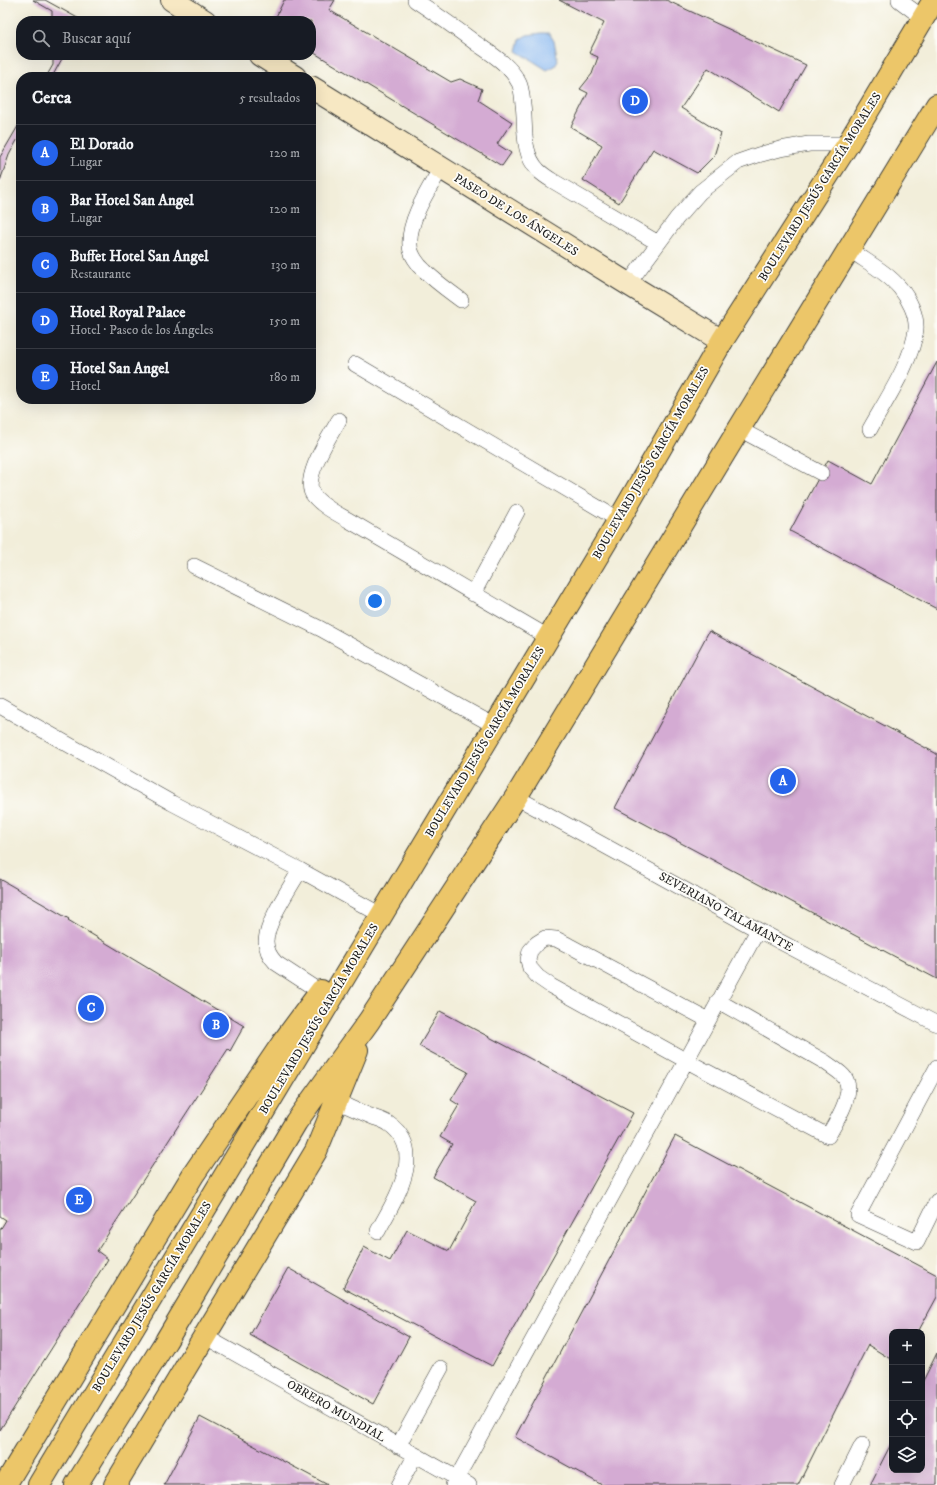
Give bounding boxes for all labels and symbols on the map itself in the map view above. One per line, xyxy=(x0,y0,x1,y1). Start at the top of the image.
pin: D xyxy=(622,86,648,116)
street label: BOULEVARD JESÚS GARCÍA MORALES xyxy=(755,90,885,284)
street label: PASEO DE LOS ÁNGELES xyxy=(451,171,581,259)
street label: BOULEVARD JESÚS GARCÍA MORALES xyxy=(590,364,712,562)
your location xyxy=(365,591,385,611)
street label: BOULEVARD JESÚS GARCÍA MORALES xyxy=(422,644,548,840)
pin: A xyxy=(770,766,796,796)
street label: SEVERIANO TALAMANTE xyxy=(656,869,796,955)
street label: BOULEVARD JESÚS GARCÍA MORALES xyxy=(256,921,382,1117)
pin: C xyxy=(78,993,104,1023)
pin: B xyxy=(203,1010,229,1040)
pin: E xyxy=(66,1185,92,1215)
street label: BOULEVARD JESÚS GARCÍA MORALES xyxy=(89,1199,215,1395)
street label: OBRERO MUNDIAL xyxy=(284,1377,388,1446)

